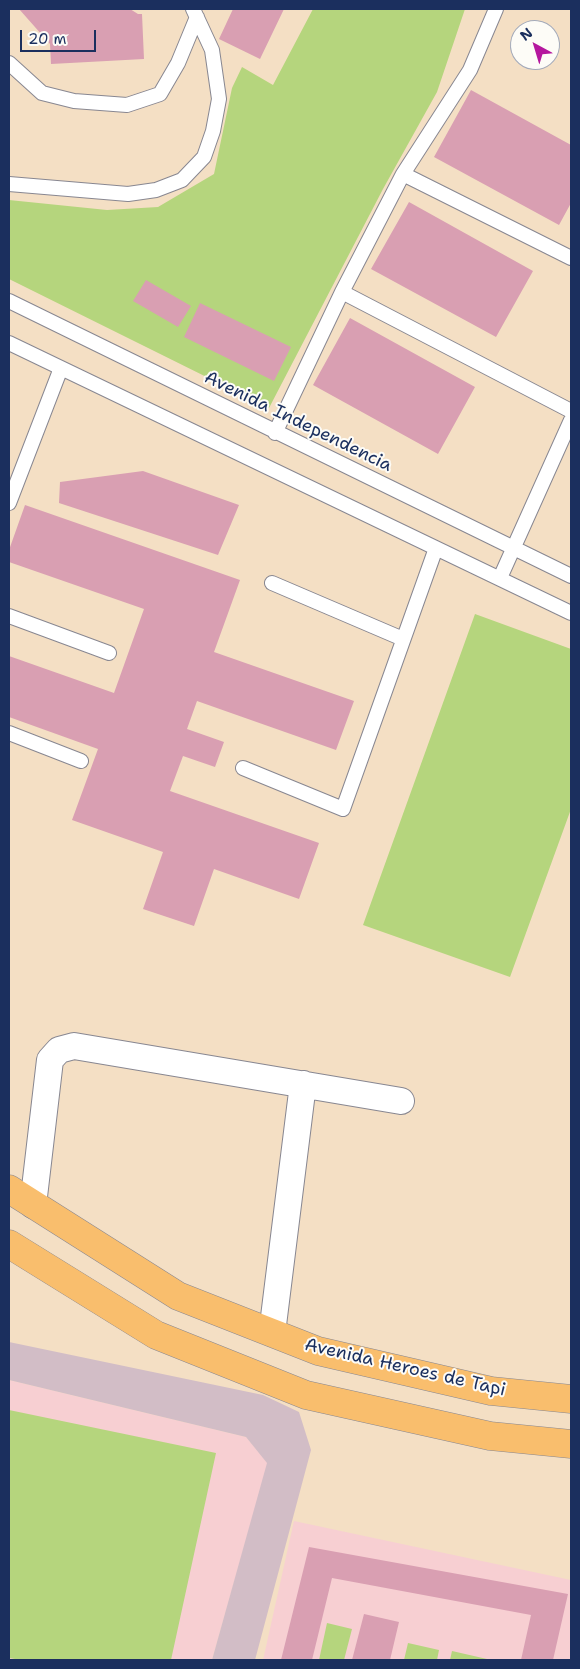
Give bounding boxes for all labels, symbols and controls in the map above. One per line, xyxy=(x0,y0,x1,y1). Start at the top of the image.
scale bar xyxy=(22,20,99,52)
north arrow xyxy=(510,20,560,70)
text: N xyxy=(516,24,536,45)
text: 20 m xyxy=(28,29,67,49)
street label: Avenida Independencia xyxy=(201,367,395,477)
street label: Avenida Heroes de Tapi xyxy=(302,1334,508,1402)

